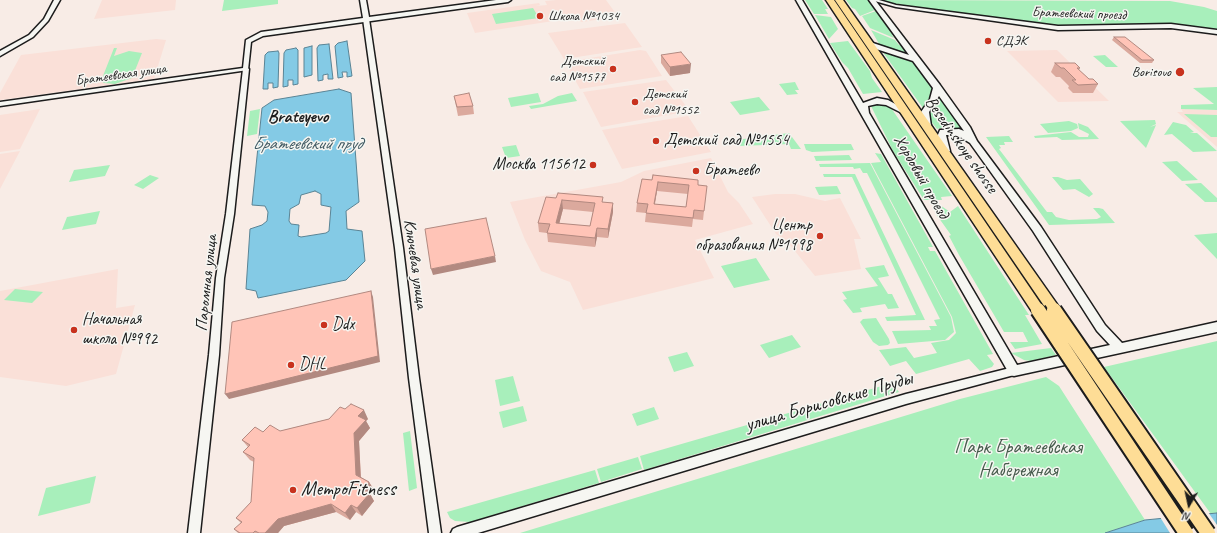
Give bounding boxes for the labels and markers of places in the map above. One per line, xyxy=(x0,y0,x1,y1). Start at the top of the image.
place label: Школа №1034 xyxy=(548,8,619,24)
marker: Школа №1034 xyxy=(535,11,545,21)
place label: СДЭК xyxy=(996,33,1027,49)
marker: СДЭК xyxy=(983,36,993,46)
place label: Детский сад №1577 xyxy=(549,53,605,86)
marker: Детский сад №1577 xyxy=(608,64,618,74)
place label: Borisovo xyxy=(1132,64,1171,80)
marker: Borisovo xyxy=(1174,66,1186,78)
place label: Детский сад №1552 xyxy=(643,86,699,118)
marker: Детский сад №1552 xyxy=(630,97,640,107)
place label: Детский сад №1554 xyxy=(664,131,789,151)
marker: Детский сад №1554 xyxy=(651,136,661,146)
place label: Москва 115612 xyxy=(493,155,585,175)
marker: Москва 115612 xyxy=(588,160,598,170)
place label: Братеево xyxy=(704,161,759,181)
marker: Братеево xyxy=(691,166,701,176)
place label: Центр образования №1998 xyxy=(695,216,812,256)
marker: Центр образования №1998 xyxy=(815,231,825,241)
place label: Начальная школа №992 xyxy=(82,310,157,350)
place label: Ddx xyxy=(332,315,354,335)
marker: Ddx xyxy=(319,320,329,330)
marker: Начальная школа №992 xyxy=(69,325,79,335)
place label: DHL xyxy=(299,355,326,375)
marker: DHL xyxy=(286,360,296,370)
place label: МетроFitness xyxy=(301,478,395,502)
marker: МетроFitness xyxy=(288,485,298,495)

